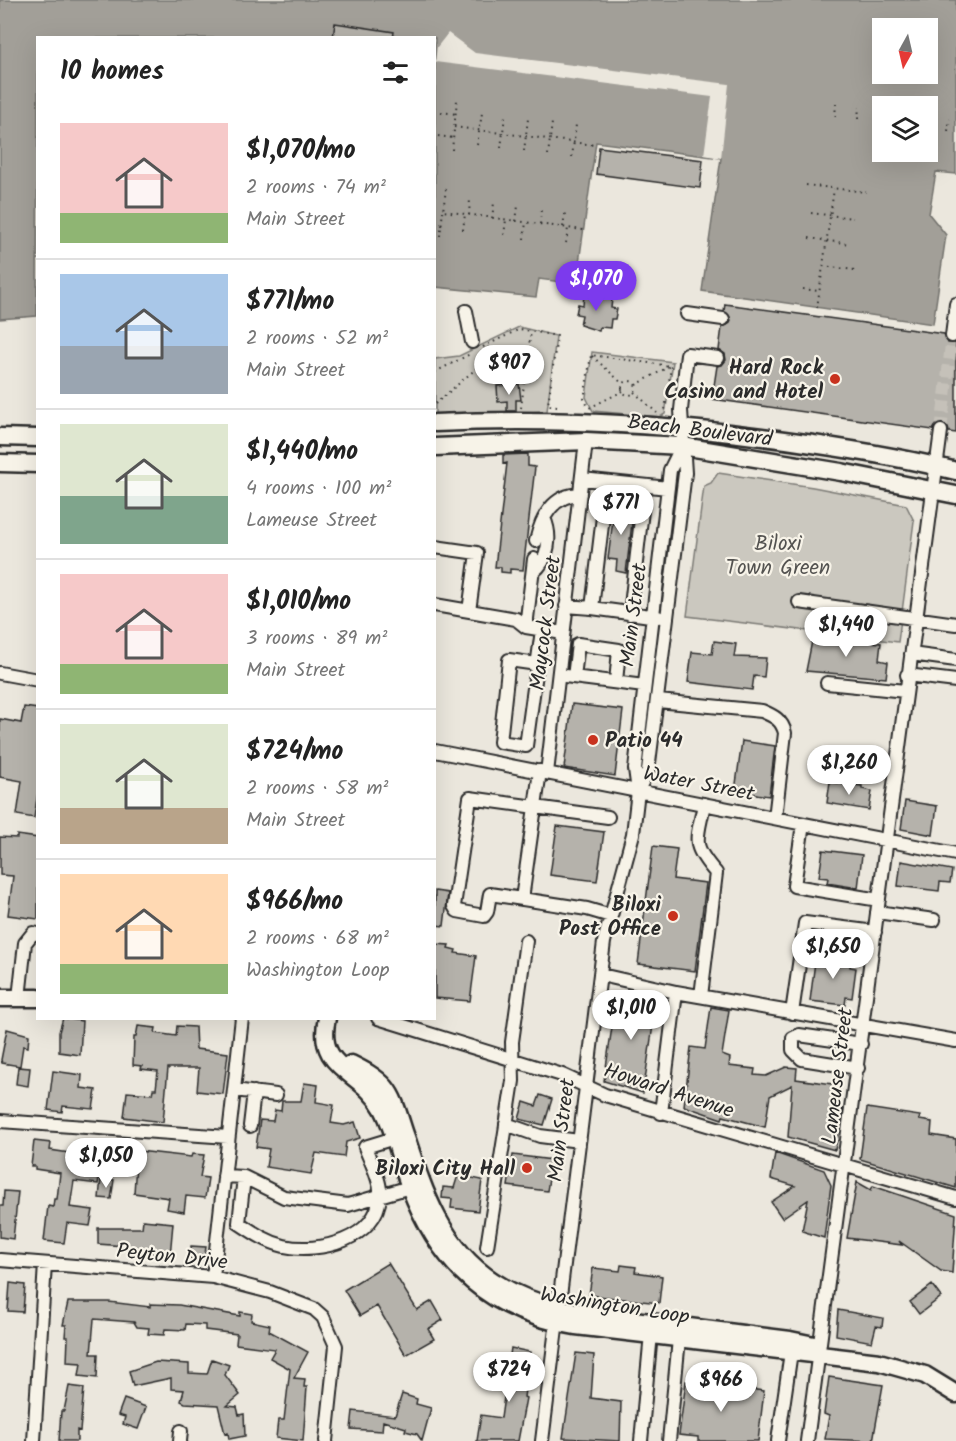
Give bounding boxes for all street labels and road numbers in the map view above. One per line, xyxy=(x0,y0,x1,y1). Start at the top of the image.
street label: Beach Boulevard xyxy=(626,406,775,457)
street label: Maycock Street xyxy=(522,553,571,693)
street label: Main Street xyxy=(612,561,657,669)
street label: Water Street xyxy=(640,758,758,812)
street label: Lameuse Street xyxy=(814,1005,863,1147)
street label: Howard Avenue xyxy=(599,1055,738,1128)
street label: Main Street xyxy=(540,1076,585,1184)
street label: Peyton Drive xyxy=(115,1235,230,1280)
street label: Washington Loop xyxy=(538,1278,692,1335)

